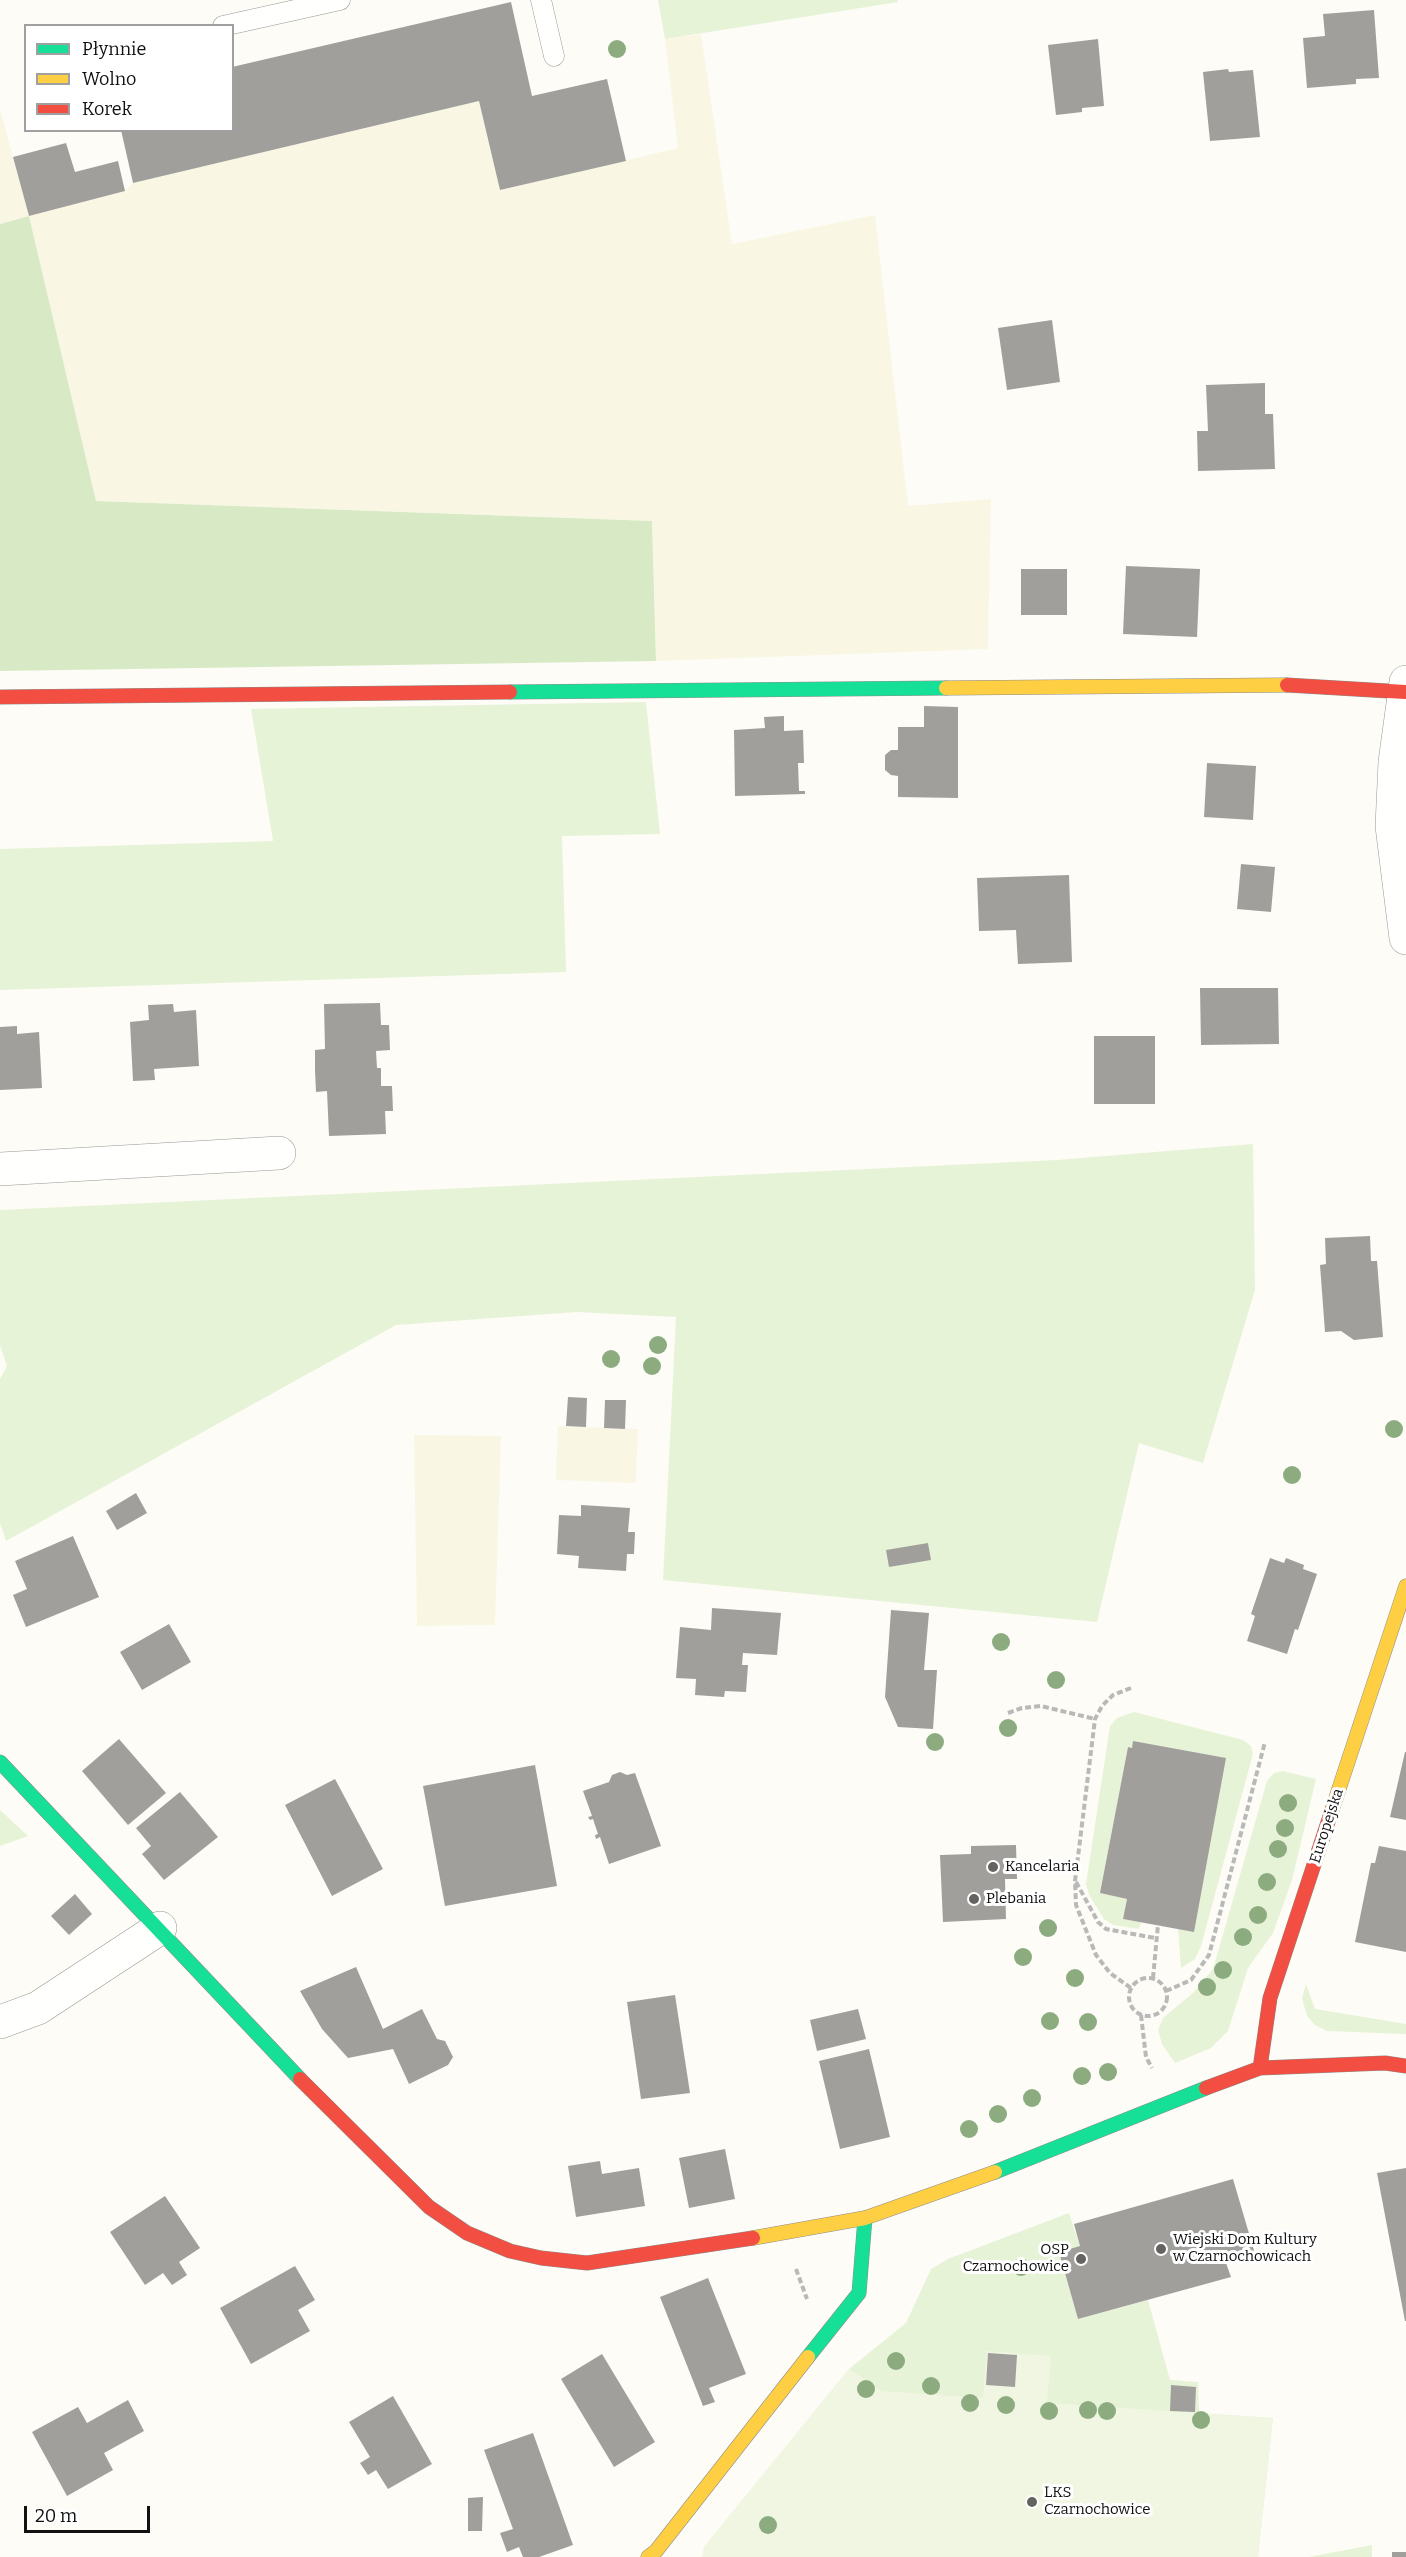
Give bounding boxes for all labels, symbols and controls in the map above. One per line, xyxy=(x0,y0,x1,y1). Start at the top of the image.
legend xyxy=(24,24,234,132)
text: Płynnie xyxy=(82,38,146,60)
text: Wolno xyxy=(82,68,136,90)
text: Korek xyxy=(82,98,132,120)
street label: Europejska xyxy=(1306,1786,1348,1866)
place label: Kancelaria xyxy=(1005,1858,1080,1876)
marker: Kancelaria xyxy=(986,1860,1000,1874)
place label: Plebania xyxy=(986,1890,1046,1908)
marker: Plebania xyxy=(967,1892,981,1906)
place label: Wiejski Dom Kultury w Czarnochowicach xyxy=(1173,2231,1317,2266)
place label: OSP Czarnochowice xyxy=(963,2241,1069,2276)
marker: Wiejski Dom Kultury w Czarnochowicach xyxy=(1154,2242,1168,2256)
marker: OSP Czarnochowice xyxy=(1074,2252,1088,2266)
place label: LKS Czarnochowice xyxy=(1044,2484,1150,2519)
scale bar xyxy=(27,2494,153,2532)
marker: LKS Czarnochowice xyxy=(1025,2495,1039,2509)
text: 20 m xyxy=(35,2505,77,2527)

